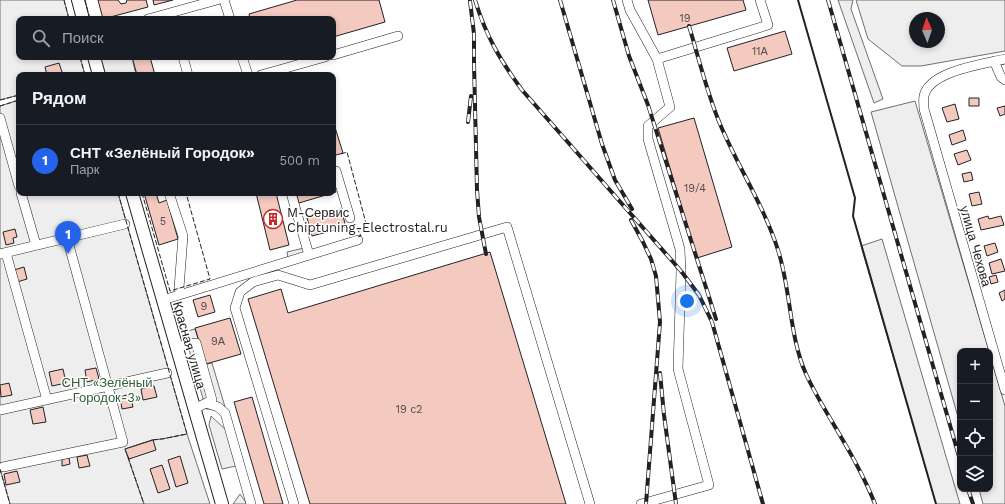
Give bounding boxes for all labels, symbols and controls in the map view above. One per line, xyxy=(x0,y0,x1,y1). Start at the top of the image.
house number: 19 xyxy=(679,12,691,25)
north arrow xyxy=(909,12,945,48)
search box xyxy=(16,16,336,60)
icon: search xyxy=(30,27,52,49)
text: Поиск xyxy=(62,29,104,47)
house number: 11А xyxy=(752,45,769,58)
text: Рядом xyxy=(32,88,87,108)
text: СНТ «Зелёный Городок» xyxy=(70,144,255,162)
text: 1 xyxy=(42,153,48,168)
text: 500 m xyxy=(279,153,320,168)
text: Парк xyxy=(70,162,100,177)
house number: 19/4 xyxy=(684,182,706,195)
street label: улица Чехова xyxy=(957,204,994,289)
place label: M-Сервис Chiptuning-Electrostal.ru xyxy=(287,205,448,235)
building icon: M-Сервис Chiptuning-Electrostal.ru xyxy=(262,208,284,230)
house number: 5 xyxy=(160,215,166,228)
pin: 1 xyxy=(55,221,81,254)
your location xyxy=(677,291,697,311)
street label: Красная улица xyxy=(170,300,209,391)
house number: 9 xyxy=(201,300,208,313)
house number: 9А xyxy=(211,335,226,348)
map controls xyxy=(957,348,993,492)
button: + xyxy=(957,348,993,384)
park label: СНТ «Зелёный Городок-3» xyxy=(62,375,152,405)
button: − xyxy=(957,384,993,420)
house number: 19 с2 xyxy=(396,403,422,416)
button: locate xyxy=(957,420,993,456)
button: layers xyxy=(957,456,993,492)

